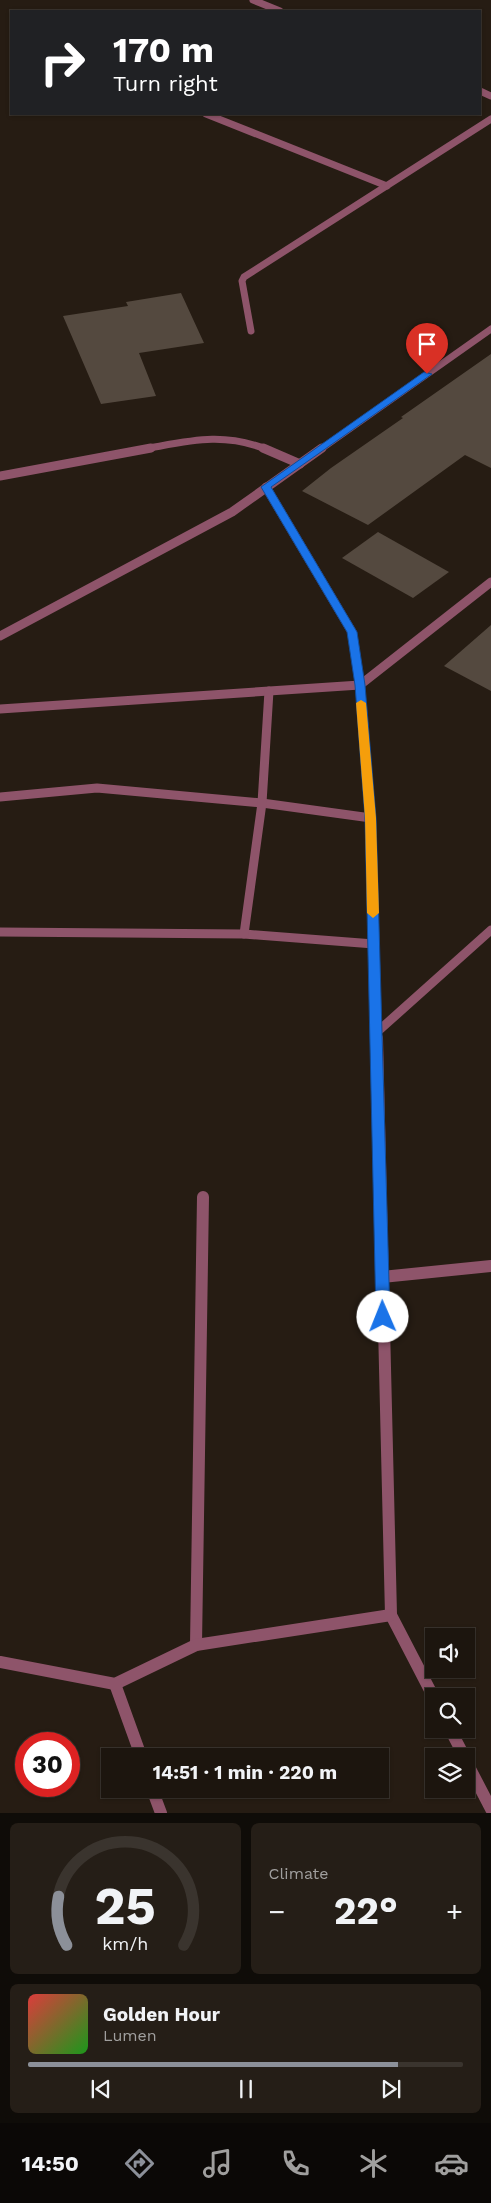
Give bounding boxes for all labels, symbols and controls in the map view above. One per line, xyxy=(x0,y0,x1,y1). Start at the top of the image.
text: 170 m xyxy=(113,29,214,71)
icon: right xyxy=(30,30,95,95)
text: Turn right xyxy=(113,71,218,96)
pin xyxy=(406,323,448,374)
icon: arrive xyxy=(413,330,441,358)
position arrow xyxy=(356,1290,408,1342)
map controls xyxy=(425,1628,475,1798)
button: sound xyxy=(425,1628,475,1678)
button: search xyxy=(425,1688,475,1738)
speed limit sign: 30 xyxy=(15,1732,80,1797)
button: layers xyxy=(425,1748,475,1798)
text: 14:51 · 1 min · 220 m xyxy=(153,1761,337,1784)
text: Climate xyxy=(269,1864,329,1883)
text: 25 xyxy=(95,1876,156,1937)
text: 22° xyxy=(334,1889,398,1933)
text: − xyxy=(269,1895,285,1928)
text: + xyxy=(446,1895,463,1928)
text: km/h xyxy=(102,1933,148,1954)
text: Golden Hour xyxy=(103,2003,220,2026)
text: Lumen xyxy=(103,2026,157,2045)
icon: previous xyxy=(87,2075,115,2103)
icon: pause xyxy=(232,2075,260,2103)
icon: next xyxy=(377,2075,405,2103)
icon: directions xyxy=(122,2146,157,2181)
icon: music xyxy=(200,2146,235,2181)
icon: phone xyxy=(278,2146,313,2181)
icon: climate xyxy=(356,2146,391,2181)
icon: car xyxy=(434,2146,469,2181)
text: 14:50 xyxy=(22,2151,79,2176)

